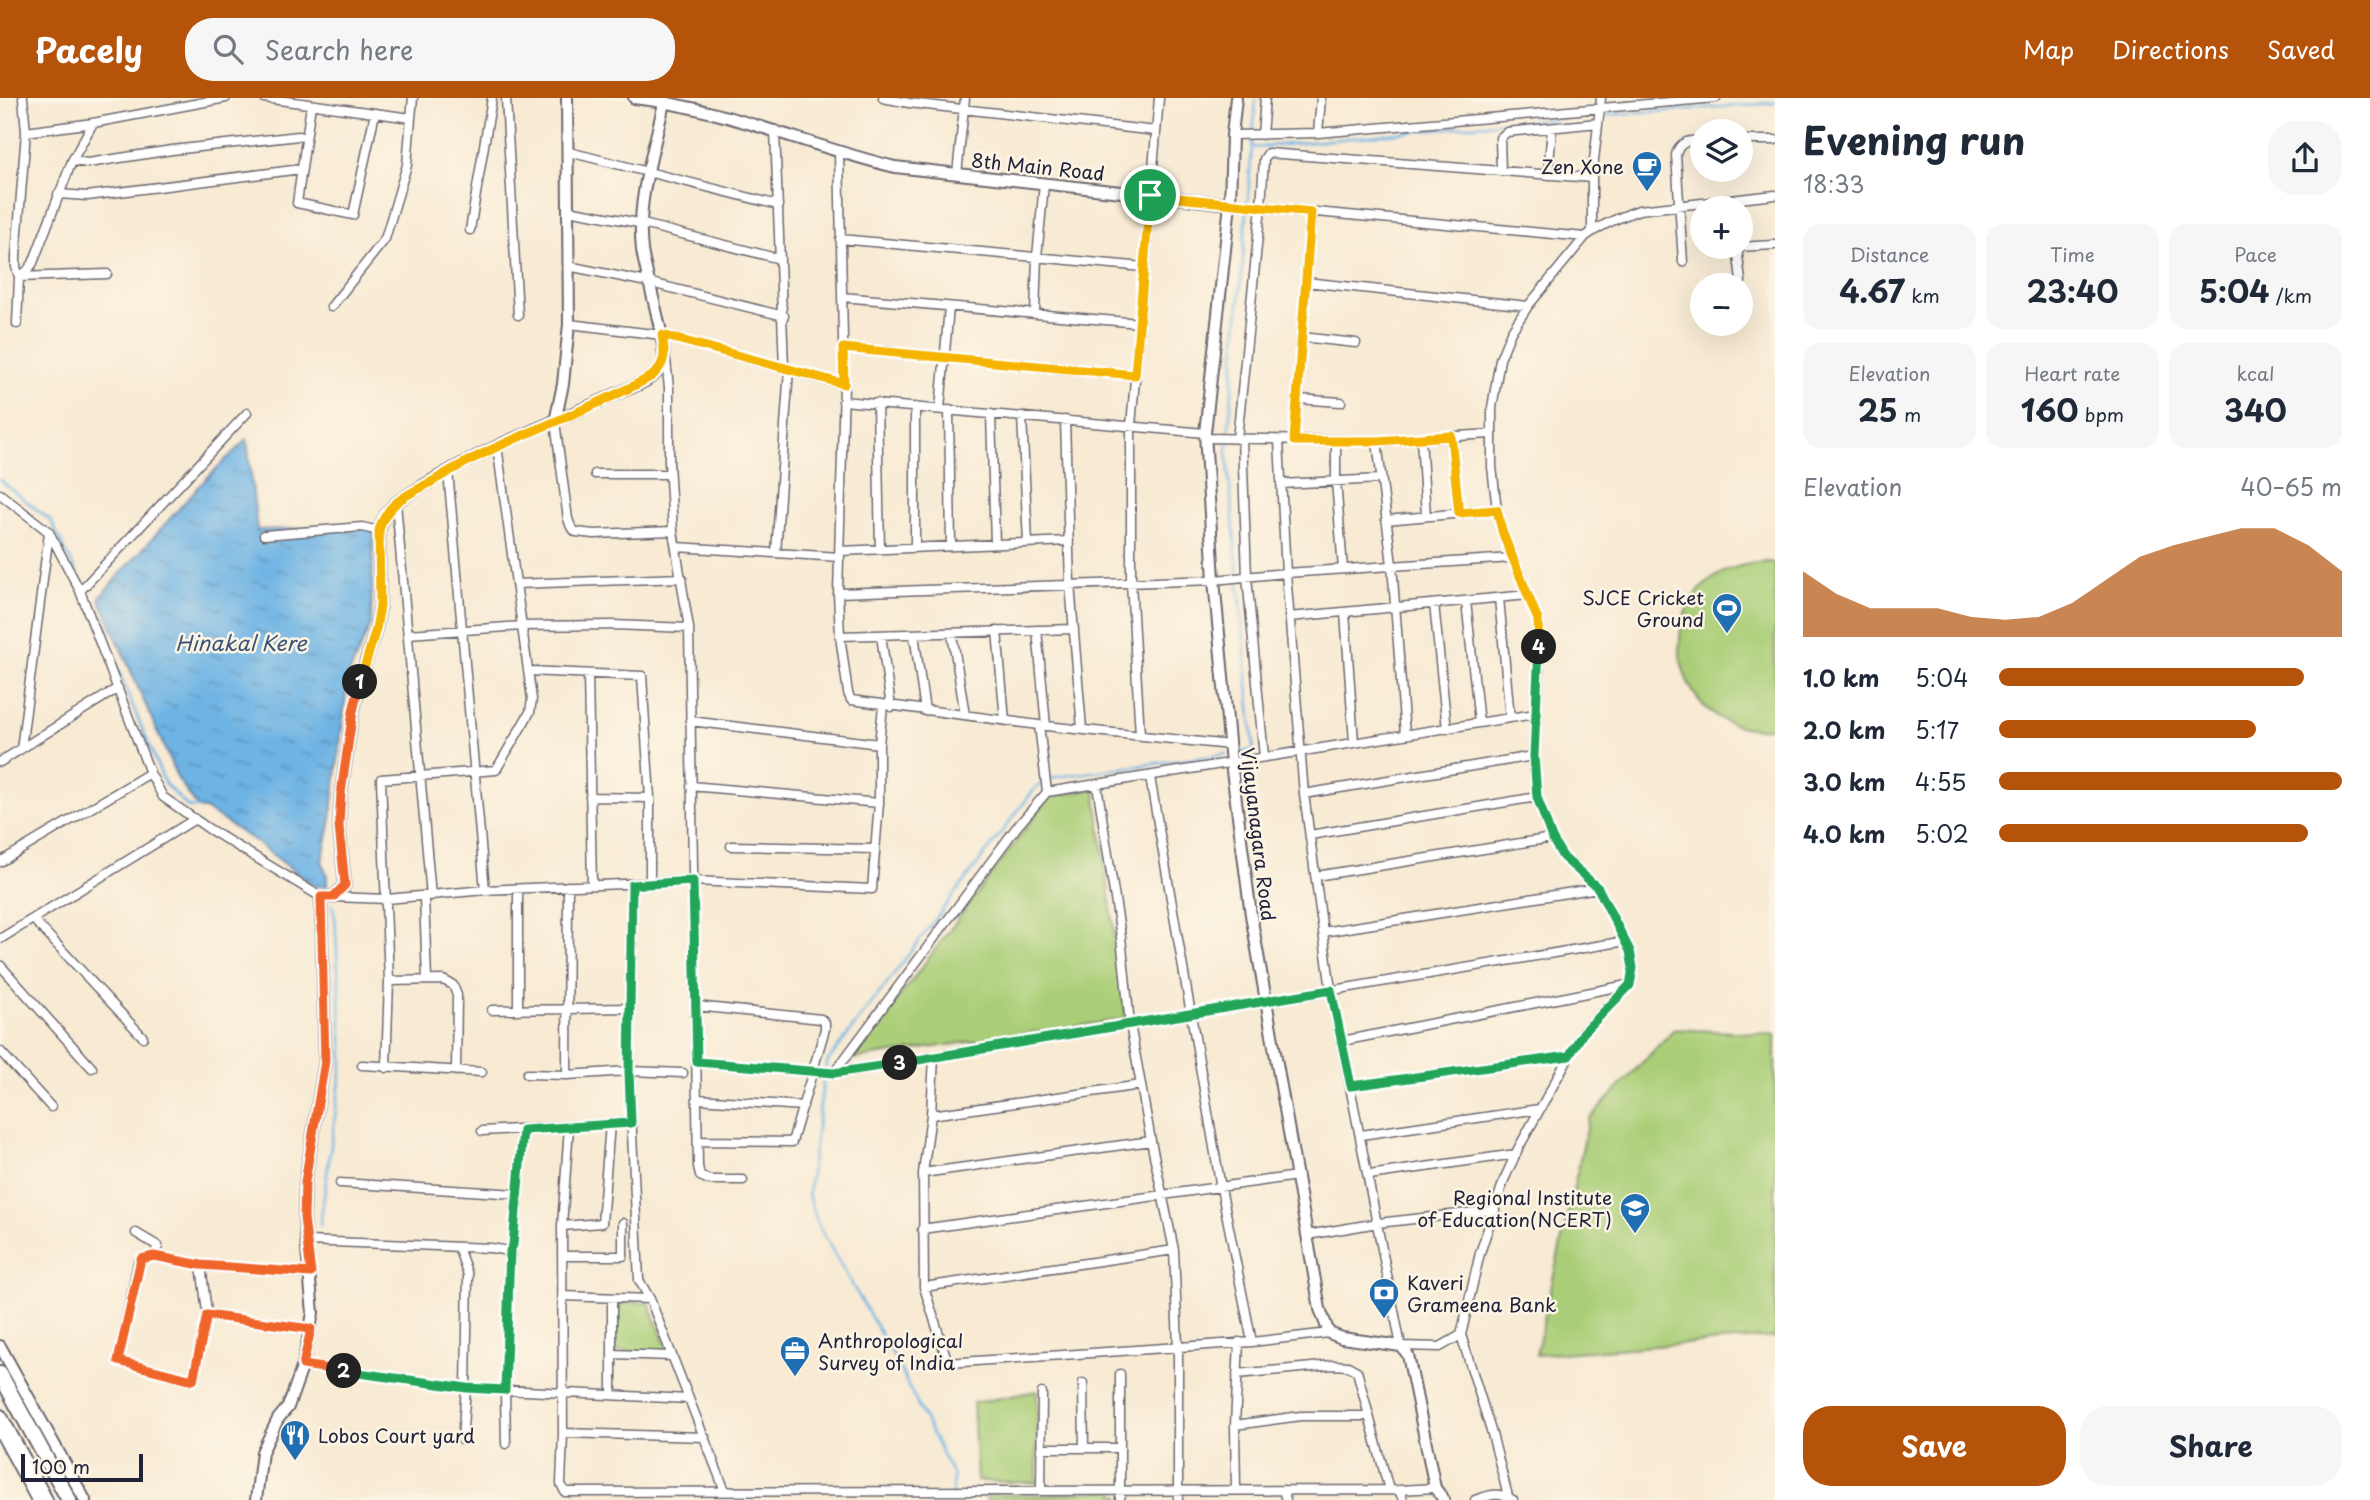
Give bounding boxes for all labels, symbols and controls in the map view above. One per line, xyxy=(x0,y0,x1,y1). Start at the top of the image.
search box xyxy=(185,18,675,81)
text: Pacely xyxy=(35,24,143,74)
icon: search xyxy=(209,30,247,68)
text: Search here xyxy=(265,30,413,69)
text: Map xyxy=(2023,31,2074,67)
text: Directions xyxy=(2112,31,2229,67)
text: Saved xyxy=(2267,31,2335,67)
text: Evening run xyxy=(1803,111,2025,168)
map controls xyxy=(1690,119,1753,336)
button: layers xyxy=(1690,119,1753,182)
button: share xyxy=(2268,121,2342,195)
street label: 8th Main Road xyxy=(970,145,1106,187)
cafe icon: Zen Xone xyxy=(1630,149,1664,193)
place label: Zen Xone xyxy=(1541,152,1624,180)
pin xyxy=(1120,165,1180,225)
text: 18:33 xyxy=(1803,166,1864,201)
icon: arrive xyxy=(1131,176,1169,214)
button: + xyxy=(1690,196,1753,259)
text: Distance xyxy=(1850,240,1929,268)
text: Time xyxy=(2050,240,2095,268)
text: Pace xyxy=(2234,240,2277,268)
text: 4.67 xyxy=(1839,268,1905,313)
text: 23:40 xyxy=(2027,268,2118,313)
text: 5:04 xyxy=(2199,268,2270,313)
button: − xyxy=(1690,273,1753,336)
text: km xyxy=(1905,281,1940,309)
text: /km xyxy=(2270,281,2312,309)
text: Elevation xyxy=(1849,359,1930,387)
text: Heart rate xyxy=(2025,359,2120,387)
text: kcal xyxy=(2237,359,2274,387)
text: 25 xyxy=(1858,387,1898,432)
text: 160 xyxy=(2021,387,2079,432)
text: 340 xyxy=(2224,387,2287,432)
text: m xyxy=(1898,400,1921,428)
text: bpm xyxy=(2079,400,2124,428)
text: Elevation xyxy=(1803,469,1902,504)
text: 40–65 m xyxy=(2240,469,2342,504)
place label: SJCE Cricket Ground xyxy=(1582,583,1704,633)
sports icon: SJCE Cricket Ground xyxy=(1710,591,1744,635)
water label: Hinakal Kere xyxy=(175,626,308,658)
pin: 4 xyxy=(1522,630,1556,664)
text: 4 xyxy=(1532,632,1545,660)
text: 1.0 km xyxy=(1803,660,1880,695)
text: 5:04 xyxy=(1915,660,1968,695)
pin: 1 xyxy=(342,664,378,700)
text: 1 xyxy=(355,667,364,695)
text: 2.0 km xyxy=(1803,712,1885,747)
text: 5:17 xyxy=(1915,712,1959,747)
street label: Vijayanagara Road xyxy=(1234,746,1284,922)
text: 3.0 km xyxy=(1803,764,1885,799)
text: 4:55 xyxy=(1915,764,1966,799)
text: 4.0 km xyxy=(1803,816,1886,851)
text: 5:02 xyxy=(1915,816,1969,851)
pin: 3 xyxy=(883,1046,918,1080)
text: 3 xyxy=(893,1048,906,1076)
place label: Regional Institute of Education(NCERT) xyxy=(1417,1183,1612,1233)
school or university icon: Regional Institute of Education(NCERT) xyxy=(1618,1191,1652,1235)
place label: Kaveri Grameena Bank xyxy=(1407,1268,1557,1318)
bank icon: Kaveri Grameena Bank xyxy=(1367,1276,1401,1320)
place label: Anthropological Survey of India xyxy=(818,1326,963,1376)
office icon: Anthropological Survey of India xyxy=(778,1334,812,1378)
pin: 2 xyxy=(326,1354,362,1388)
text: 2 xyxy=(337,1356,350,1384)
button: Save xyxy=(1803,1406,2066,1486)
button: Share xyxy=(2080,1406,2342,1486)
restaurant icon: Lobos Court yard xyxy=(278,1418,312,1462)
place label: Lobos Court yard xyxy=(318,1421,475,1449)
scale bar xyxy=(21,1451,144,1483)
text: 100 m xyxy=(32,1452,90,1480)

